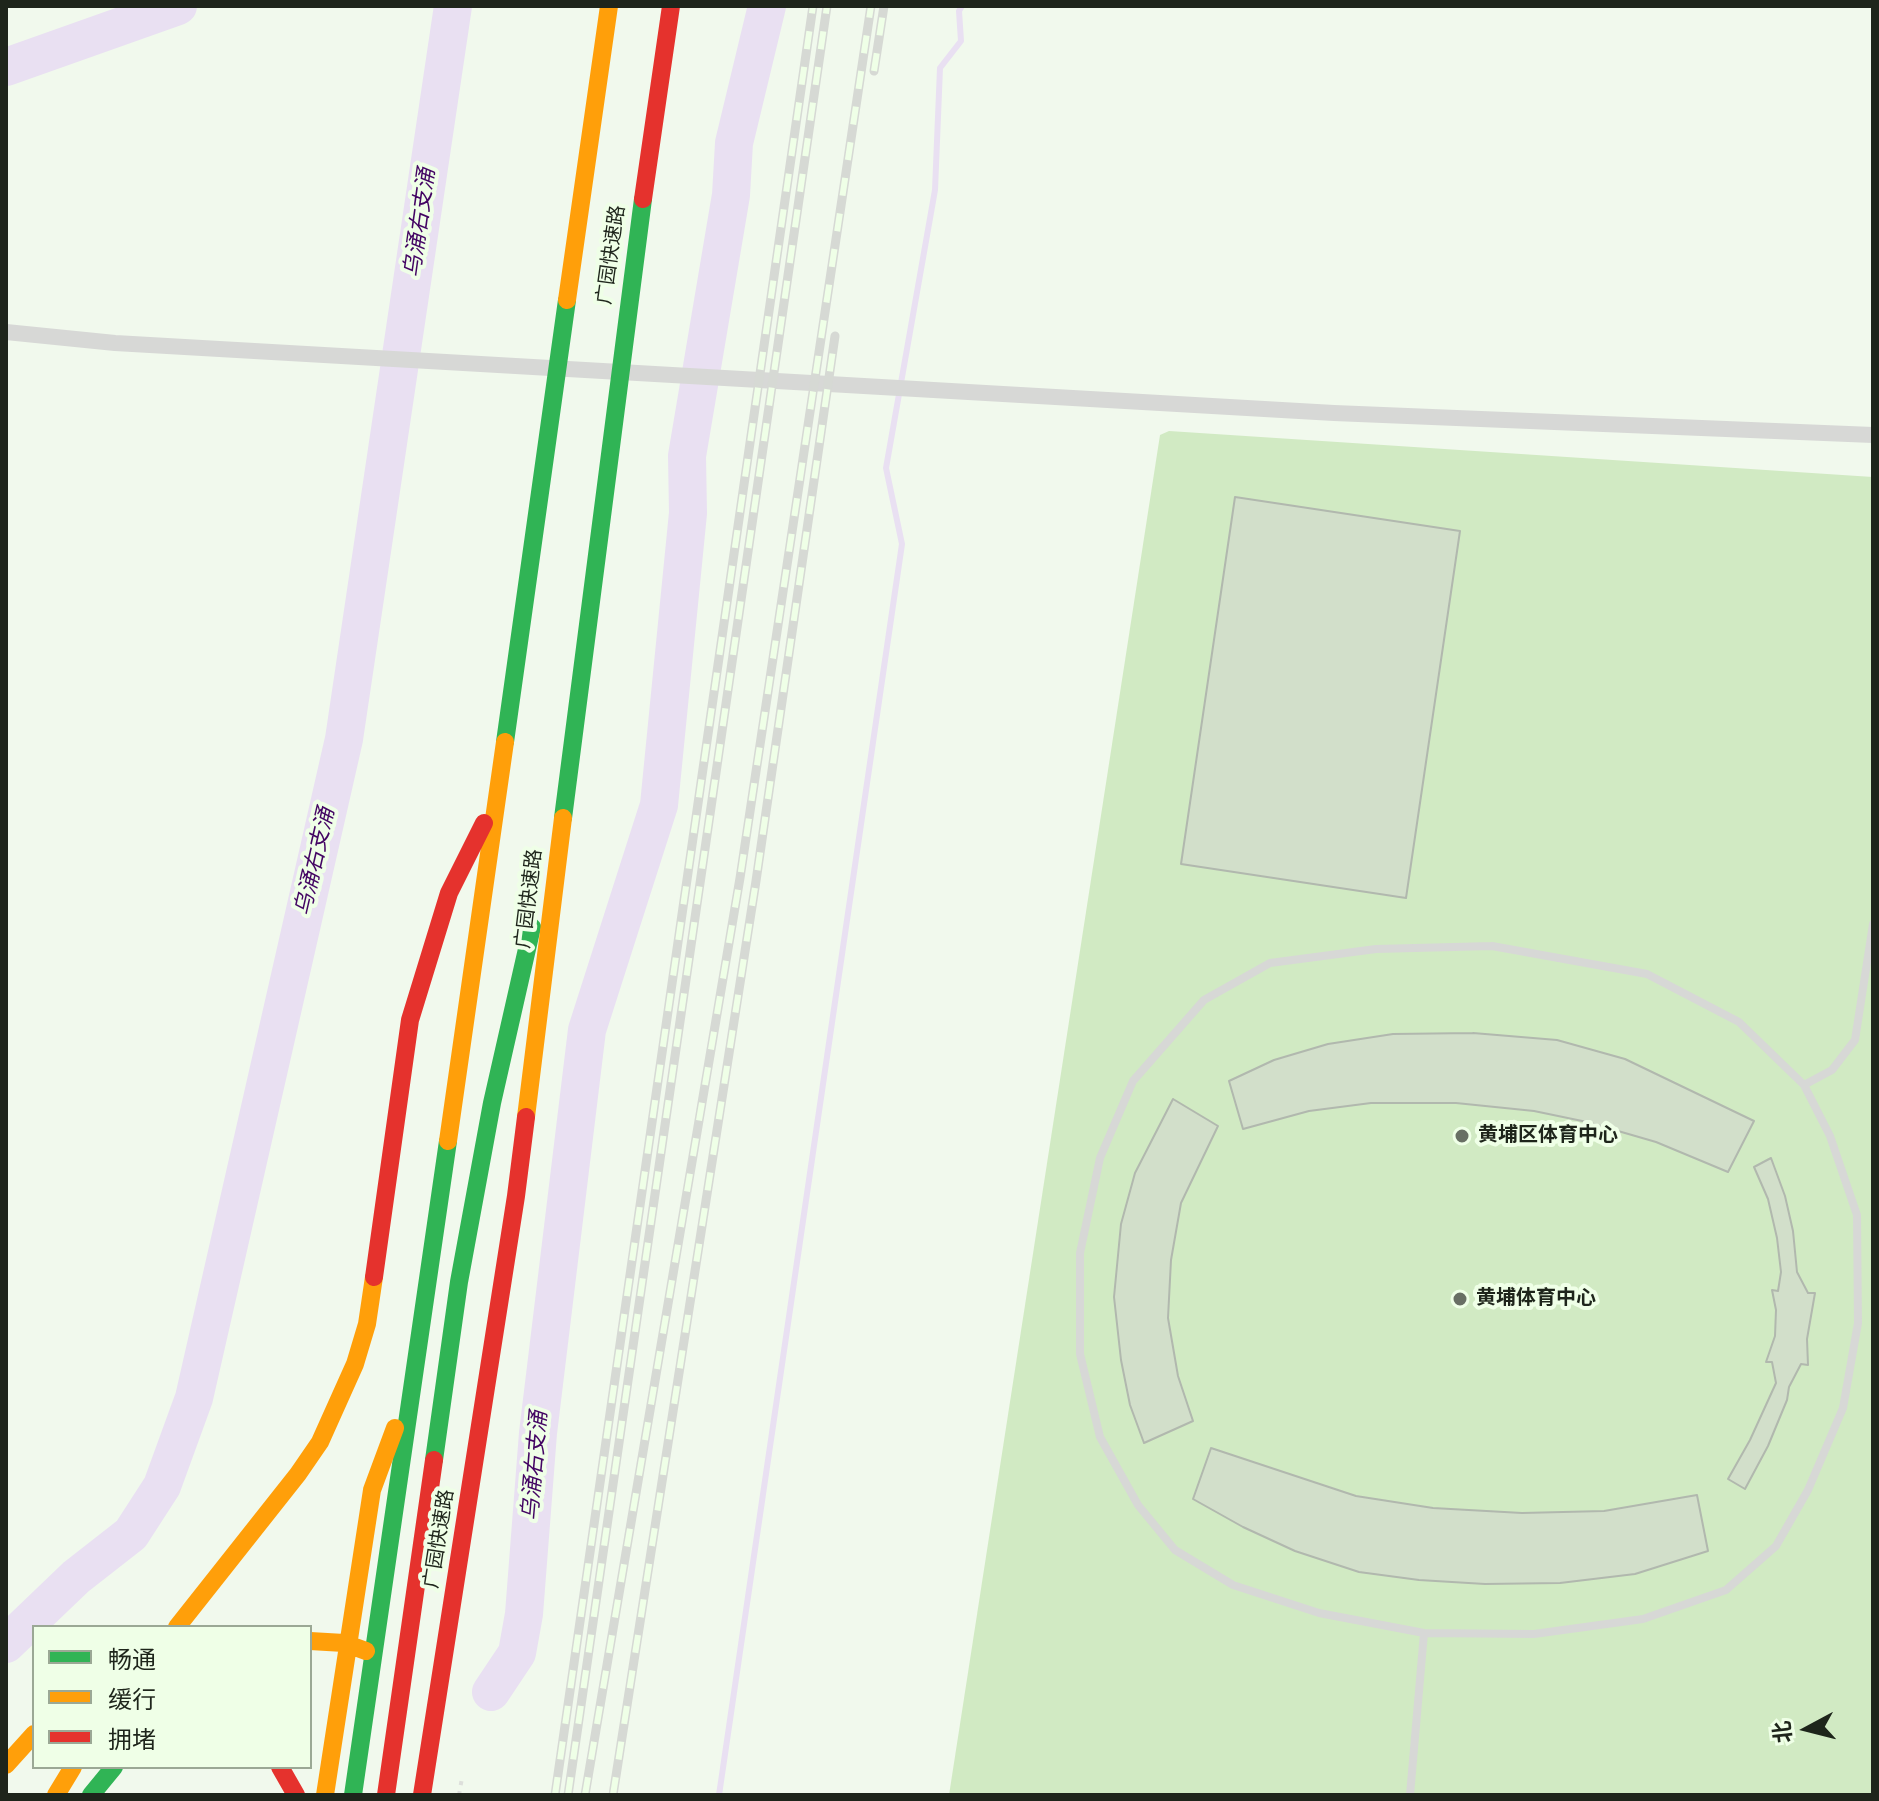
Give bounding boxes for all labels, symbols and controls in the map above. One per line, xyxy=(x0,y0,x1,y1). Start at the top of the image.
water label: 乌涌右支涌 xyxy=(400,167,442,279)
street label: 广园快速路 xyxy=(593,204,631,306)
water label: 乌涌右支涌 xyxy=(291,805,341,919)
street label: 广园快速路 xyxy=(512,848,548,950)
place label: 黄埔区体育中心 xyxy=(1478,1124,1618,1148)
marker: 黄埔区体育中心 xyxy=(1453,1127,1471,1145)
place label: 黄埔体育中心 xyxy=(1476,1287,1596,1311)
marker: 黄埔体育中心 xyxy=(1451,1290,1469,1308)
water label: 乌涌右支涌 xyxy=(518,1410,554,1522)
street label: 广园快速路 xyxy=(420,1488,460,1590)
legend xyxy=(32,1625,312,1769)
text: 畅通 xyxy=(108,1646,156,1674)
text: 缓行 xyxy=(108,1686,156,1714)
north arrow xyxy=(1767,1689,1847,1769)
text: 北 xyxy=(1769,1720,1796,1744)
text: 拥堵 xyxy=(108,1726,156,1754)

